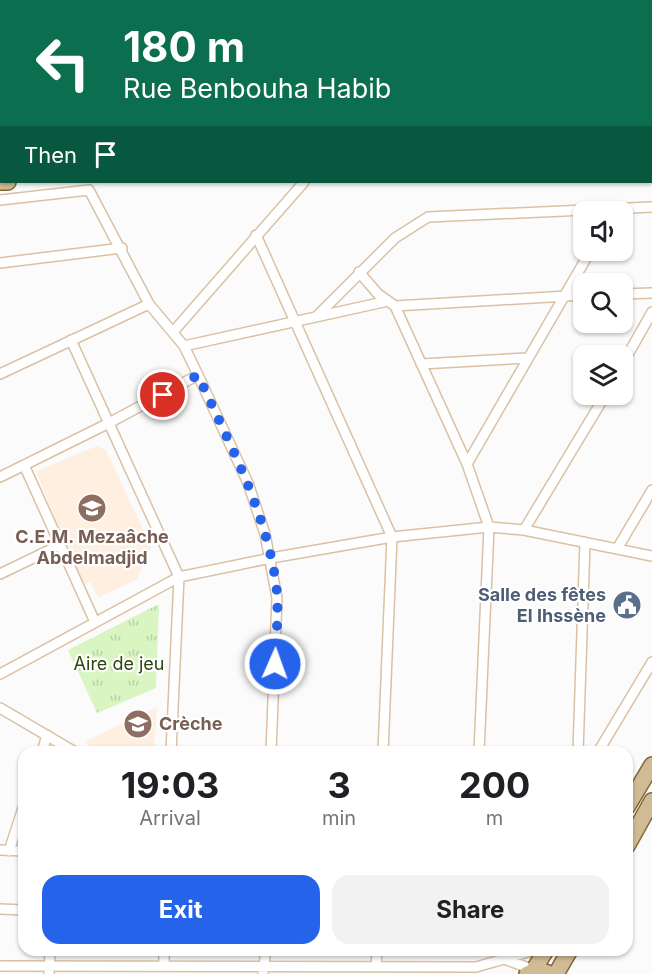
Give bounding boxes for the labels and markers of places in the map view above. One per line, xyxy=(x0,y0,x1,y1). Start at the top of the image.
pin xyxy=(137,369,188,420)
school or university icon: C.E.M. Mezaâche Abdelmadjid xyxy=(76,492,108,524)
place label: C.E.M. Mezaâche Abdelmadjid xyxy=(15,526,169,568)
place label: Salle des fêtes El Ihssène xyxy=(478,584,606,626)
public building icon: Salle des fêtes El Ihssène xyxy=(611,589,643,621)
school or university icon: Crèche xyxy=(122,708,154,740)
place label: Crèche xyxy=(159,713,223,734)

